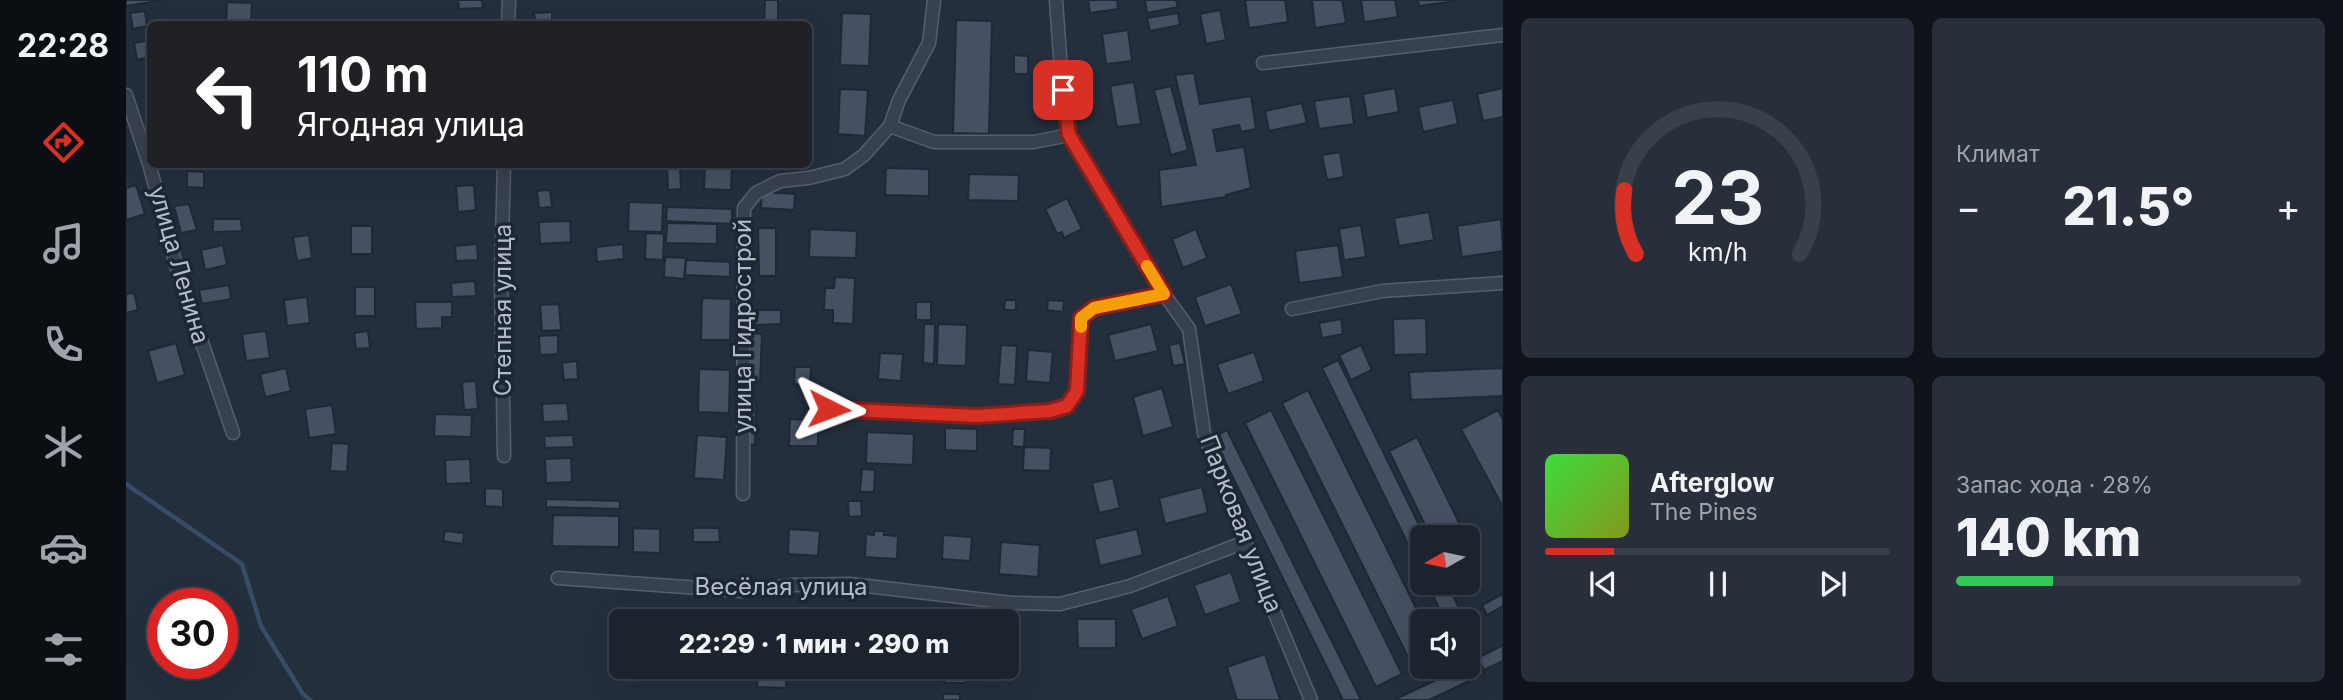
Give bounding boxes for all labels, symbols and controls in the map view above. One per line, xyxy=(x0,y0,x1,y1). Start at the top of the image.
text: 22:28 xyxy=(17,26,109,65)
text: 110 m xyxy=(297,45,429,104)
icon: left xyxy=(182,49,273,140)
pin xyxy=(1033,60,1093,120)
icon: arrive xyxy=(1044,71,1082,109)
text: Ягодная улица xyxy=(297,105,525,144)
icon: directions xyxy=(39,118,88,167)
text: Климат xyxy=(1956,140,2040,168)
text: 23 xyxy=(1671,153,1764,242)
text: 21.5° xyxy=(2063,175,2194,238)
street label: улица Ленина xyxy=(143,183,216,347)
text: − xyxy=(1956,184,1981,230)
text: + xyxy=(2276,184,2301,230)
icon: music xyxy=(39,219,88,268)
street label: улица Гидрострой xyxy=(728,219,757,433)
street label: Степная улица xyxy=(488,224,517,396)
text: km/h xyxy=(1688,237,1747,267)
icon: phone xyxy=(39,320,88,369)
position arrow xyxy=(792,372,866,446)
icon: climate xyxy=(39,422,88,471)
street label: Парковая улица xyxy=(1194,431,1289,617)
text: Afterglow xyxy=(1650,467,1774,498)
text: Запас хода · 28% xyxy=(1956,471,2153,499)
text: The Pines xyxy=(1650,498,1758,526)
text: 140 km xyxy=(1956,506,2141,569)
icon: car xyxy=(39,523,88,572)
north arrow xyxy=(1410,525,1480,595)
map controls xyxy=(1410,525,1480,679)
icon: previous xyxy=(1584,565,1622,603)
icon: pause xyxy=(1699,565,1737,603)
icon: next xyxy=(1814,565,1852,603)
street label: Весёлая улица xyxy=(695,572,867,601)
speed limit sign: 30 xyxy=(147,588,238,679)
button: sound xyxy=(1410,609,1480,679)
icon: filters xyxy=(39,625,88,674)
text: 22:29 · 1 мин · 290 m xyxy=(679,628,949,659)

